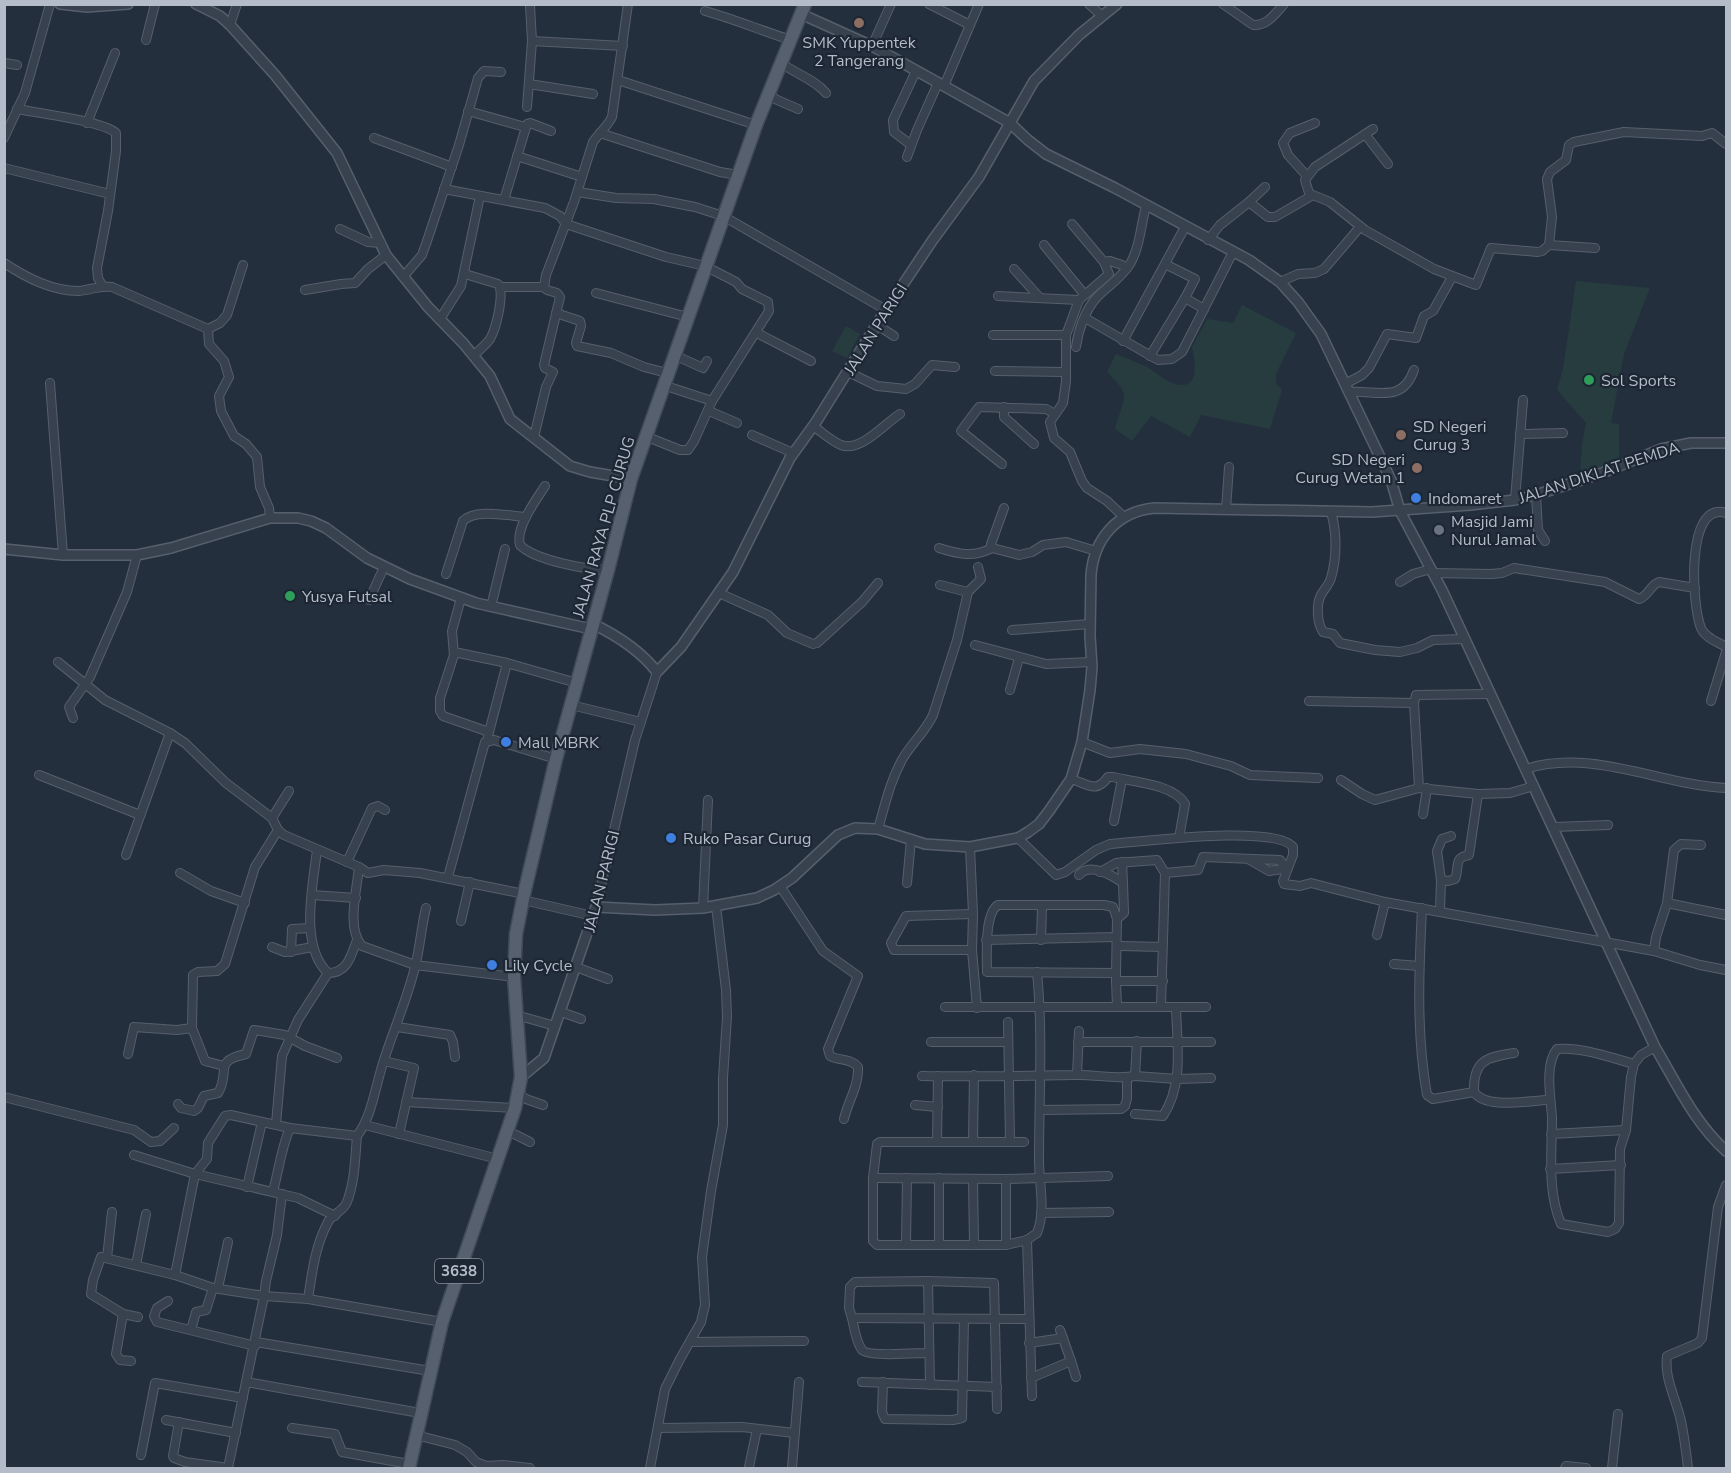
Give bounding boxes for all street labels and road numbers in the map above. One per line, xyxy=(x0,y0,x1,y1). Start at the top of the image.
street label: JALAN PARIGI xyxy=(838,280,913,380)
street label: JALAN RAYA PLP CURUG xyxy=(567,434,640,621)
street label: JALAN DIKLAT PEMDA xyxy=(1515,436,1683,510)
street label: JALAN PARIGI xyxy=(578,828,625,935)
road number: 3638 xyxy=(435,1259,483,1283)

